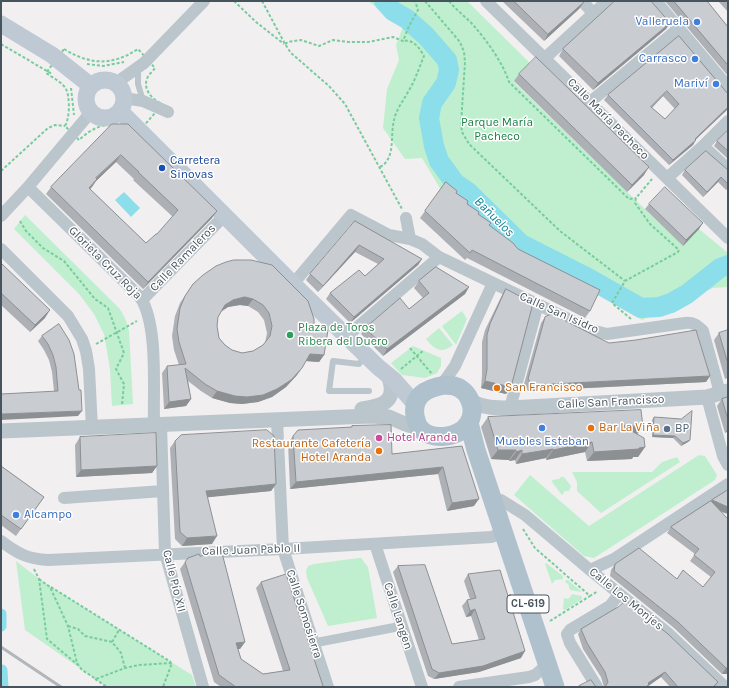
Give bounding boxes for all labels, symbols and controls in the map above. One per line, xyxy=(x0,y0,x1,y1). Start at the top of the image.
place label: Valleruela xyxy=(635,15,689,29)
marker: Valleruela xyxy=(692,17,702,27)
place label: Carrasco xyxy=(639,52,687,66)
marker: Carrasco xyxy=(690,54,700,64)
street label: Calle María Pacheco xyxy=(564,75,652,163)
place label: Mariví xyxy=(674,77,708,91)
marker: Mariví xyxy=(711,79,721,89)
park label: Parque María Pacheco xyxy=(461,116,533,144)
place label: Carretera Sinovas xyxy=(170,154,220,182)
marker: Carretera Sinovas xyxy=(157,163,167,173)
water label: Bañuelos xyxy=(471,194,517,240)
street label: Calle Ramaleros xyxy=(147,221,219,295)
street label: Glorieta Cruz Roja xyxy=(65,223,145,303)
street label: Calle San Isidro xyxy=(517,289,601,337)
place label: Plaza de Toros Ribera del Duero xyxy=(298,321,388,349)
marker: Plaza de Toros Ribera del Duero xyxy=(285,330,295,340)
place label: San Francisco xyxy=(505,381,582,395)
marker: San Francisco xyxy=(492,383,502,393)
street label: Calle San Francisco xyxy=(557,392,665,412)
place label: Bar La Viña xyxy=(599,421,659,435)
place label: BP xyxy=(675,422,689,436)
marker: Muebles Esteban xyxy=(537,423,547,433)
marker: Bar La Viña xyxy=(586,423,596,433)
marker: BP xyxy=(662,424,672,434)
place label: Hotel Aranda xyxy=(387,431,457,445)
marker: Hotel Aranda xyxy=(374,433,384,443)
place label: Muebles Esteban xyxy=(495,435,589,449)
place label: Restaurante Cafetería Hotel Aranda xyxy=(252,437,371,465)
marker: Restaurante Cafetería Hotel Aranda xyxy=(374,446,384,456)
place label: Alcampo xyxy=(24,508,72,522)
marker: Alcampo xyxy=(11,510,21,520)
street label: Calle Juan Pablo II xyxy=(202,541,300,559)
street label: Calle Pío XII xyxy=(159,548,189,614)
street label: Calle Los Monjes xyxy=(586,565,666,633)
street label: Calle Somosierra xyxy=(283,568,325,660)
street label: Calle Langen xyxy=(380,581,416,651)
road number: CL-619 xyxy=(507,595,549,613)

